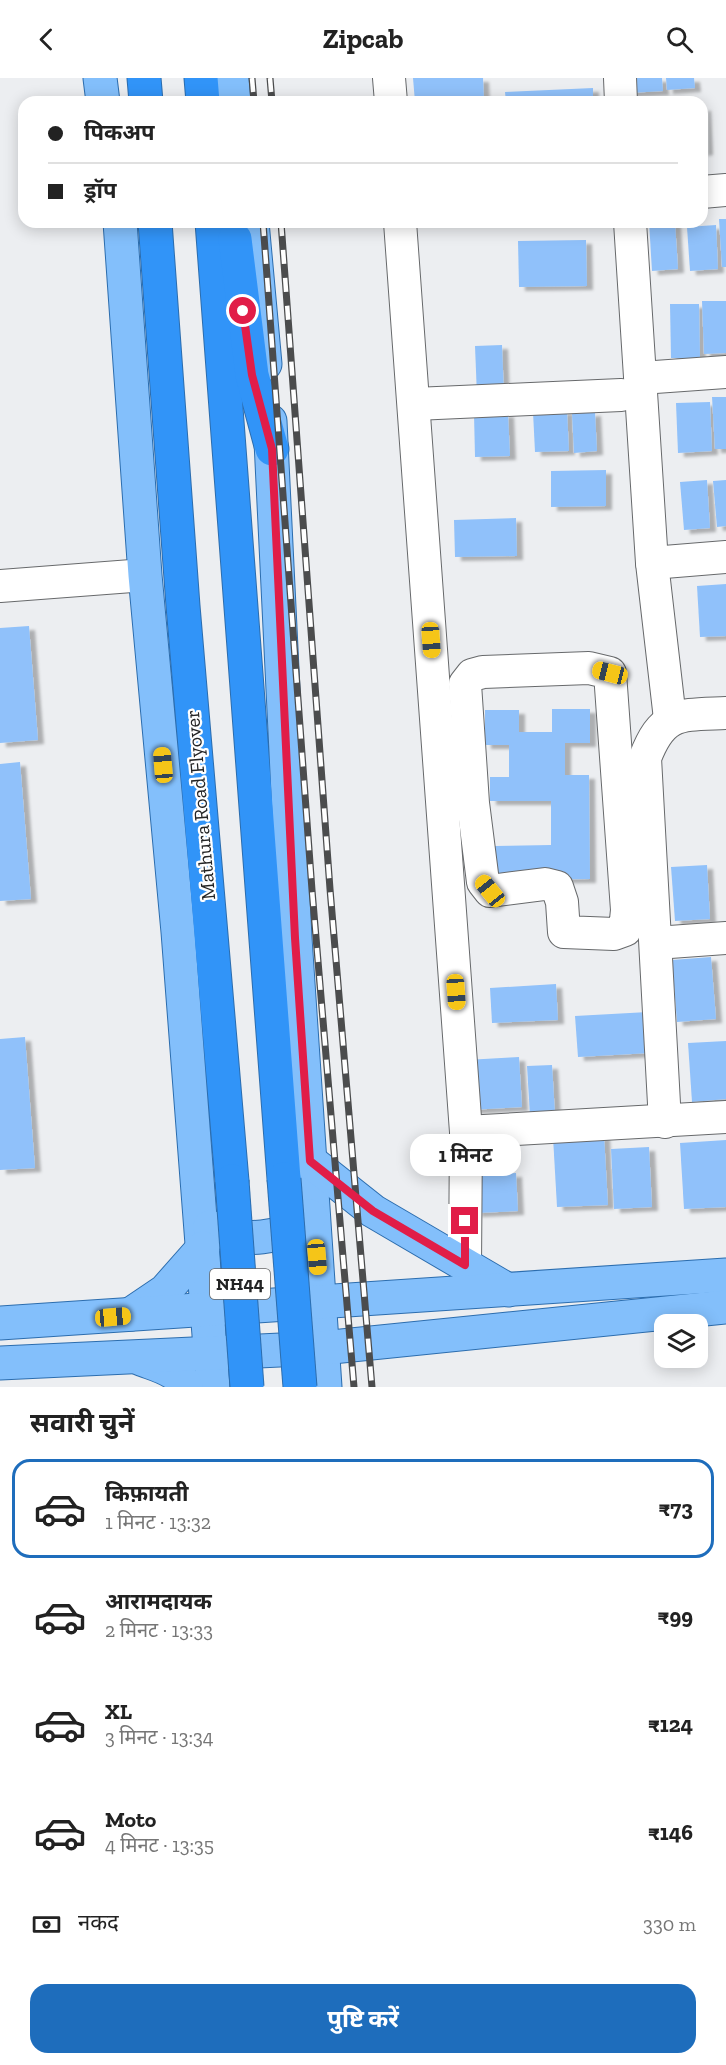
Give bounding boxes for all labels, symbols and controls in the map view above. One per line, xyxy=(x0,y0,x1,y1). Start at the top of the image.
icon: back xyxy=(30,23,63,56)
text: Zipcab xyxy=(323,23,403,55)
icon: search xyxy=(663,23,696,56)
text: पिकअप xyxy=(84,119,155,146)
text: ड्रॉप xyxy=(84,177,117,204)
route start xyxy=(229,297,256,324)
car xyxy=(421,621,441,659)
car xyxy=(590,660,630,686)
street label: Mathura Road Flyover xyxy=(180,709,220,901)
car xyxy=(152,746,174,784)
car xyxy=(472,871,508,911)
car xyxy=(446,973,466,1011)
callout: 1 मिनट xyxy=(410,1134,520,1176)
text: 1 मिनट xyxy=(439,1143,492,1167)
route end xyxy=(451,1207,478,1234)
car xyxy=(306,1238,328,1276)
road number: NH44 xyxy=(210,1269,270,1299)
car xyxy=(94,1306,132,1328)
map controls xyxy=(654,1314,708,1368)
button: layers xyxy=(654,1314,708,1368)
text: सवारी चुनें xyxy=(30,1407,134,1439)
text: किफ़ायती xyxy=(105,1480,189,1507)
icon: car xyxy=(33,1482,87,1536)
text: ₹73 xyxy=(659,1495,693,1522)
text: 1 मिनट · 13:32 xyxy=(105,1510,211,1534)
text: आरामदायक xyxy=(105,1588,212,1615)
icon: car xyxy=(33,1590,87,1644)
text: ₹99 xyxy=(658,1603,693,1630)
text: 2 मिनट · 13:33 xyxy=(105,1618,213,1642)
icon: car xyxy=(33,1698,87,1752)
text: XL xyxy=(105,1698,132,1725)
text: ₹124 xyxy=(648,1711,693,1738)
text: 3 मिनट · 13:34 xyxy=(105,1725,214,1749)
icon: car xyxy=(33,1806,87,1860)
text: Moto xyxy=(105,1806,156,1833)
text: ₹146 xyxy=(648,1819,693,1846)
text: 4 मिनट · 13:35 xyxy=(105,1833,214,1857)
icon: cash xyxy=(30,1908,63,1941)
text: नकद xyxy=(78,1909,119,1936)
text: 330 m xyxy=(643,1912,696,1936)
button: पुष्टि करें xyxy=(30,1984,696,2053)

